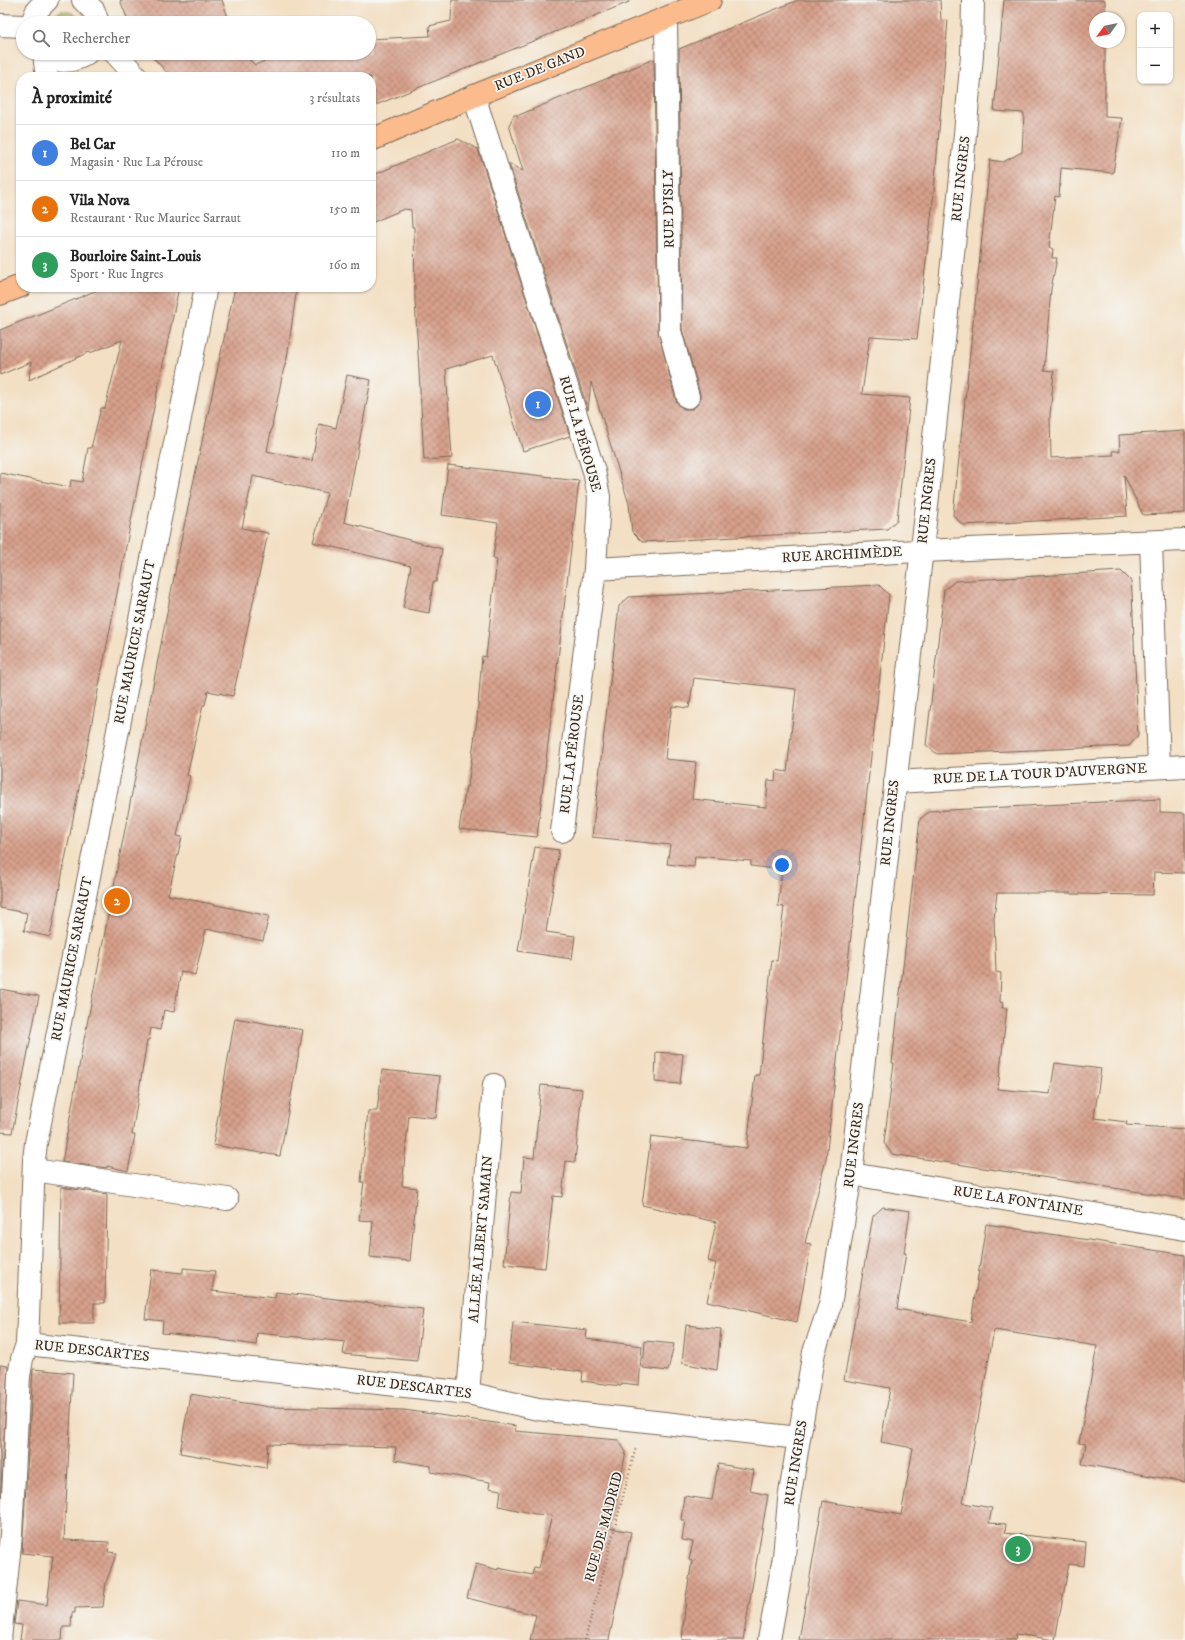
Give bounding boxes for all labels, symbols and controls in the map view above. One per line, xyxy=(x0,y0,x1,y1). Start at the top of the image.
north arrow xyxy=(1089,12,1125,48)
map controls xyxy=(1137,12,1173,84)
button: + xyxy=(1137,12,1173,48)
search box xyxy=(16,16,376,60)
icon: search xyxy=(30,27,52,49)
text: Rechercher xyxy=(62,29,130,48)
street label: RUE DE GAND xyxy=(492,43,588,95)
button: − xyxy=(1137,48,1173,84)
text: À proximité xyxy=(32,87,112,109)
text: 3 résultats xyxy=(309,90,360,106)
text: Bel Car xyxy=(70,135,115,154)
street label: RUE INGRES xyxy=(948,135,974,223)
text: 1 xyxy=(43,145,47,161)
text: 110 m xyxy=(331,145,360,161)
text: Magasin · Rue La Pérouse xyxy=(70,154,203,170)
street label: RUE D'ISLY xyxy=(659,169,679,248)
text: Vila Nova xyxy=(70,191,130,210)
text: 2 xyxy=(42,201,48,217)
text: 150 m xyxy=(329,201,360,217)
text: Restaurant · Rue Maurice Sarraut xyxy=(70,210,241,226)
text: Bourloire Saint-Louis xyxy=(70,247,201,266)
text: 3 xyxy=(43,257,47,273)
text: 160 m xyxy=(329,257,360,273)
text: Sport · Rue Ingres xyxy=(70,266,163,282)
street label: RUE LA PÉROUSE xyxy=(555,374,605,494)
pin: 1 xyxy=(525,389,551,419)
street label: RUE INGRES xyxy=(914,457,940,545)
street label: RUE ARCHIMÈDE xyxy=(781,543,903,567)
street label: RUE MAURICE SARRAUT xyxy=(110,558,160,726)
street label: RUE LA PÉROUSE xyxy=(556,693,588,815)
street label: RUE DE LA TOUR D'AUVERGNE xyxy=(933,759,1147,789)
street label: RUE INGRES xyxy=(877,779,903,867)
your location xyxy=(772,855,792,875)
street label: RUE MAURICE SARRAUT xyxy=(47,875,97,1043)
pin: 2 xyxy=(104,886,130,916)
street label: RUE INGRES xyxy=(840,1101,868,1189)
street label: ALLÉE ALBERT SAMAIN xyxy=(465,1154,497,1323)
street label: RUE LA FONTAINE xyxy=(952,1182,1084,1220)
street label: RUE DESCARTES xyxy=(34,1336,150,1366)
street label: RUE DESCARTES xyxy=(355,1371,473,1403)
street label: RUE INGRES xyxy=(780,1419,812,1507)
street label: RUE DE MADRID xyxy=(581,1470,627,1584)
pin: 3 xyxy=(1005,1534,1031,1564)

